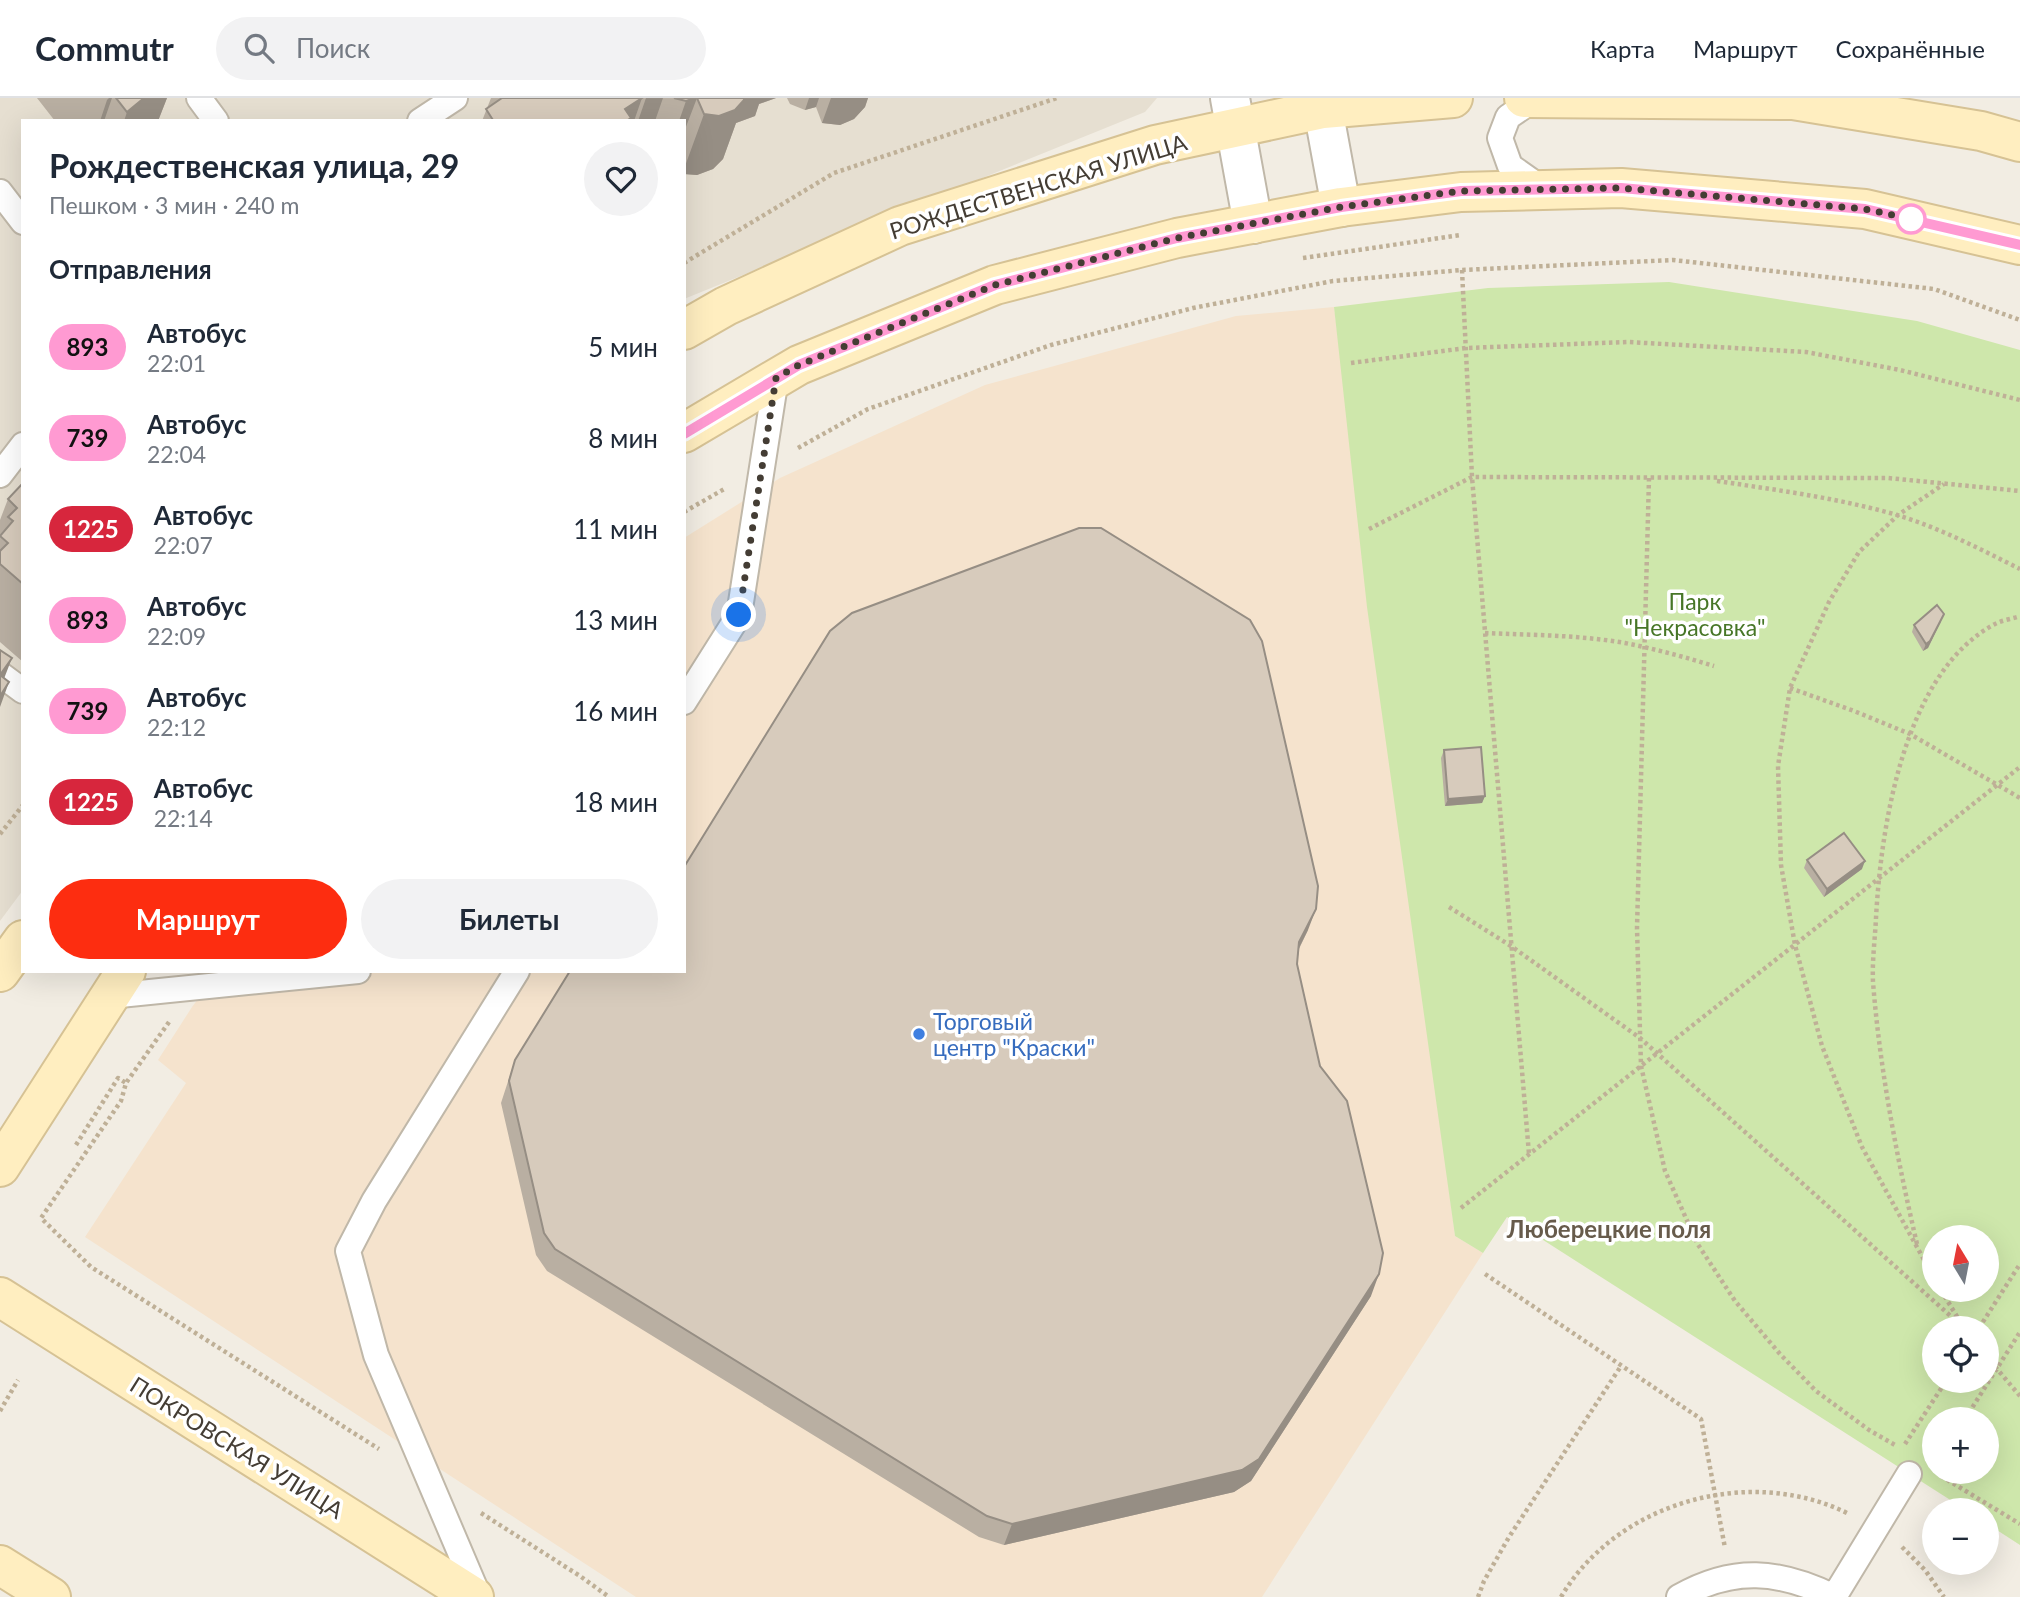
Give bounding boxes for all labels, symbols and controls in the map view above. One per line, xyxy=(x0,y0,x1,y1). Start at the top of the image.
search box xyxy=(216,17,706,80)
text: Commutr xyxy=(35,28,174,68)
icon: search xyxy=(240,29,278,67)
text: Поиск xyxy=(296,32,370,64)
text: Карта xyxy=(1590,34,1655,63)
text: Маршрут xyxy=(1693,34,1798,63)
text: Сохранённые xyxy=(1836,34,1985,63)
street label: РОЖДЕСТВЕНСКАЯ УЛИЦА xyxy=(886,127,1190,245)
button: heart xyxy=(584,142,658,216)
text: Рождественская улица, 29 xyxy=(49,145,459,185)
text: Пешком · 3 мин · 240 m xyxy=(49,191,299,219)
unlabelled marker xyxy=(1896,204,1926,234)
text: Отправления xyxy=(49,253,212,285)
text: Автобус xyxy=(147,317,246,349)
text: 5 мин xyxy=(588,331,658,363)
text: 893 xyxy=(67,332,108,361)
text: 22:01 xyxy=(147,349,206,377)
text: Автобус xyxy=(147,408,246,440)
text: 8 мин xyxy=(588,422,658,454)
text: 739 xyxy=(67,423,108,452)
text: 22:04 xyxy=(147,440,206,468)
text: Автобус xyxy=(154,499,253,531)
text: 11 мин xyxy=(573,513,658,545)
text: 1225 xyxy=(63,514,119,543)
text: 22:07 xyxy=(154,531,213,559)
park label: Парк "Некрасовка" xyxy=(1625,587,1765,641)
text: Автобус xyxy=(147,590,246,622)
your location xyxy=(721,597,756,632)
text: 13 мин xyxy=(573,604,658,636)
text: 893 xyxy=(67,605,108,634)
text: 22:09 xyxy=(147,622,206,650)
text: Автобус xyxy=(147,681,246,713)
text: 16 мин xyxy=(573,695,658,727)
text: 739 xyxy=(67,696,108,725)
text: 22:12 xyxy=(147,713,206,741)
text: Автобус xyxy=(154,772,253,804)
text: 18 мин xyxy=(573,786,658,818)
text: 1225 xyxy=(63,787,119,816)
text: 22:14 xyxy=(154,804,213,832)
button: Маршрут xyxy=(49,879,347,959)
button: Билеты xyxy=(361,879,658,959)
place label: Торговый центр "Краски" xyxy=(933,1007,1095,1061)
marker: Торговый центр "Краски" xyxy=(911,1026,927,1042)
district label: Люберецкие поля xyxy=(1506,1214,1711,1243)
north arrow xyxy=(1922,1225,1998,1302)
map controls xyxy=(1922,1225,1999,1575)
button: locate xyxy=(1922,1316,1999,1393)
street label: ПОКРОВСКАЯ УЛИЦА xyxy=(125,1370,349,1524)
button: + xyxy=(1922,1407,1999,1484)
button: − xyxy=(1922,1498,1999,1575)

